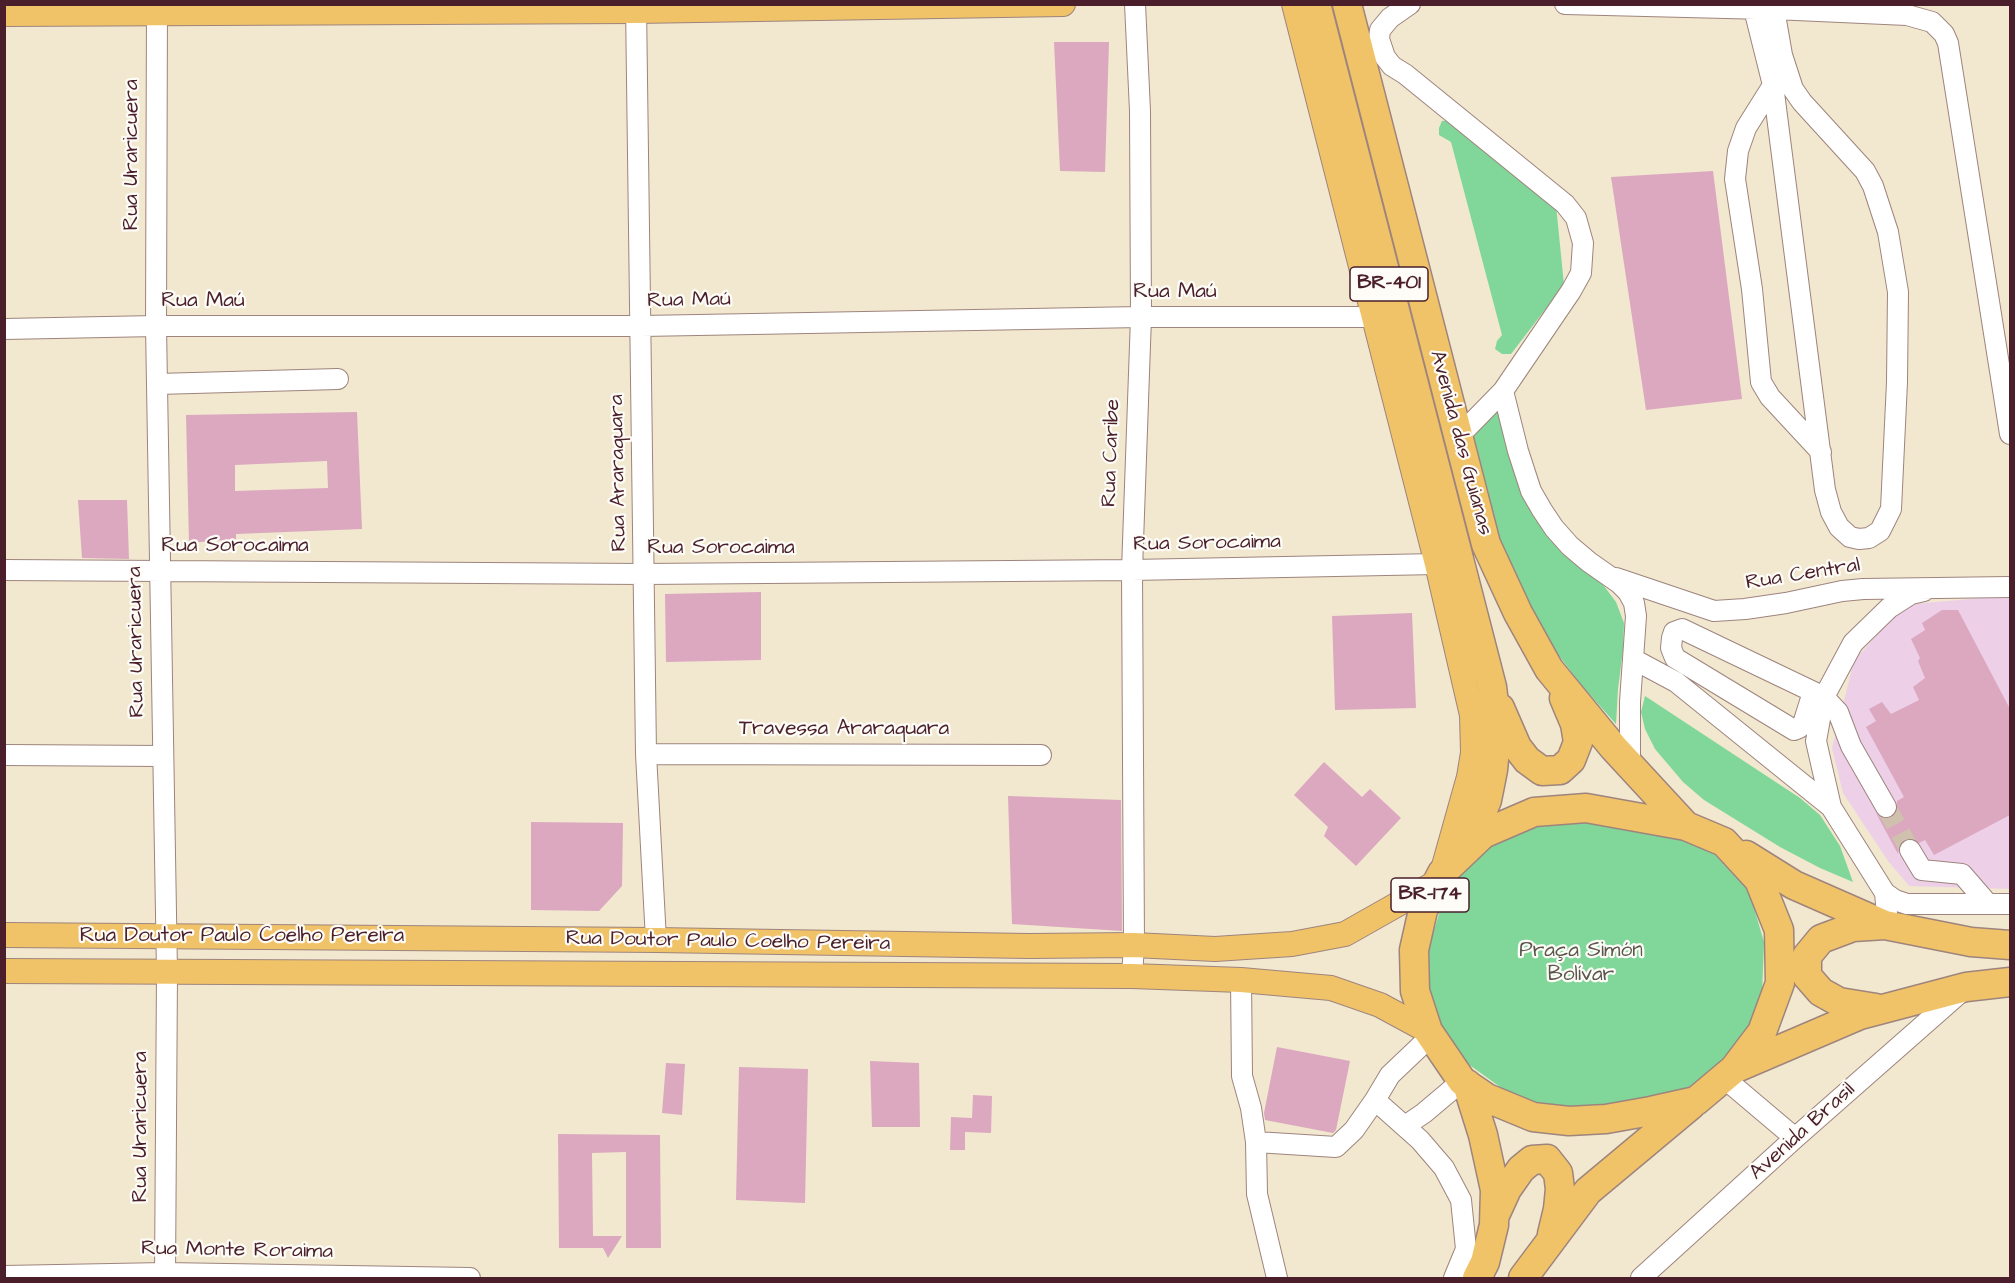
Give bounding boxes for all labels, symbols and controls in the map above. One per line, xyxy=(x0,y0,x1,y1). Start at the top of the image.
street label: Rua Uraricuera xyxy=(120,79,146,231)
road number: BR-401 xyxy=(1350,267,1428,301)
street label: Rua Maú xyxy=(1133,280,1217,306)
street label: Rua Maú xyxy=(647,288,731,314)
street label: Rua Maú xyxy=(161,289,245,315)
street label: Avenida das Guianas xyxy=(1423,348,1497,538)
street label: Rua Araraquara xyxy=(605,394,633,552)
street label: Rua Caribe xyxy=(1098,398,1126,508)
street label: Rua Sorocaima xyxy=(1133,530,1281,558)
street label: Rua Sorocaima xyxy=(161,534,309,560)
street label: Rua Sorocaima xyxy=(647,536,795,562)
street label: Rua Central xyxy=(1744,554,1862,596)
street label: Rua Uraricuera xyxy=(123,566,151,718)
street label: Travessa Araraquara xyxy=(739,717,949,743)
road number: BR-174 xyxy=(1391,878,1469,912)
street label: Rua Doutor Paulo Coelho Pereira xyxy=(80,924,404,950)
street label: Rua Doutor Paulo Coelho Pereira xyxy=(566,927,890,957)
park label: Praça Simón Bolívar xyxy=(1519,939,1643,989)
street label: Rua Uraricuera xyxy=(129,1051,155,1203)
street label: Avenida Brasil xyxy=(1745,1078,1861,1186)
street label: Rua Monte Roraima xyxy=(141,1237,333,1265)

